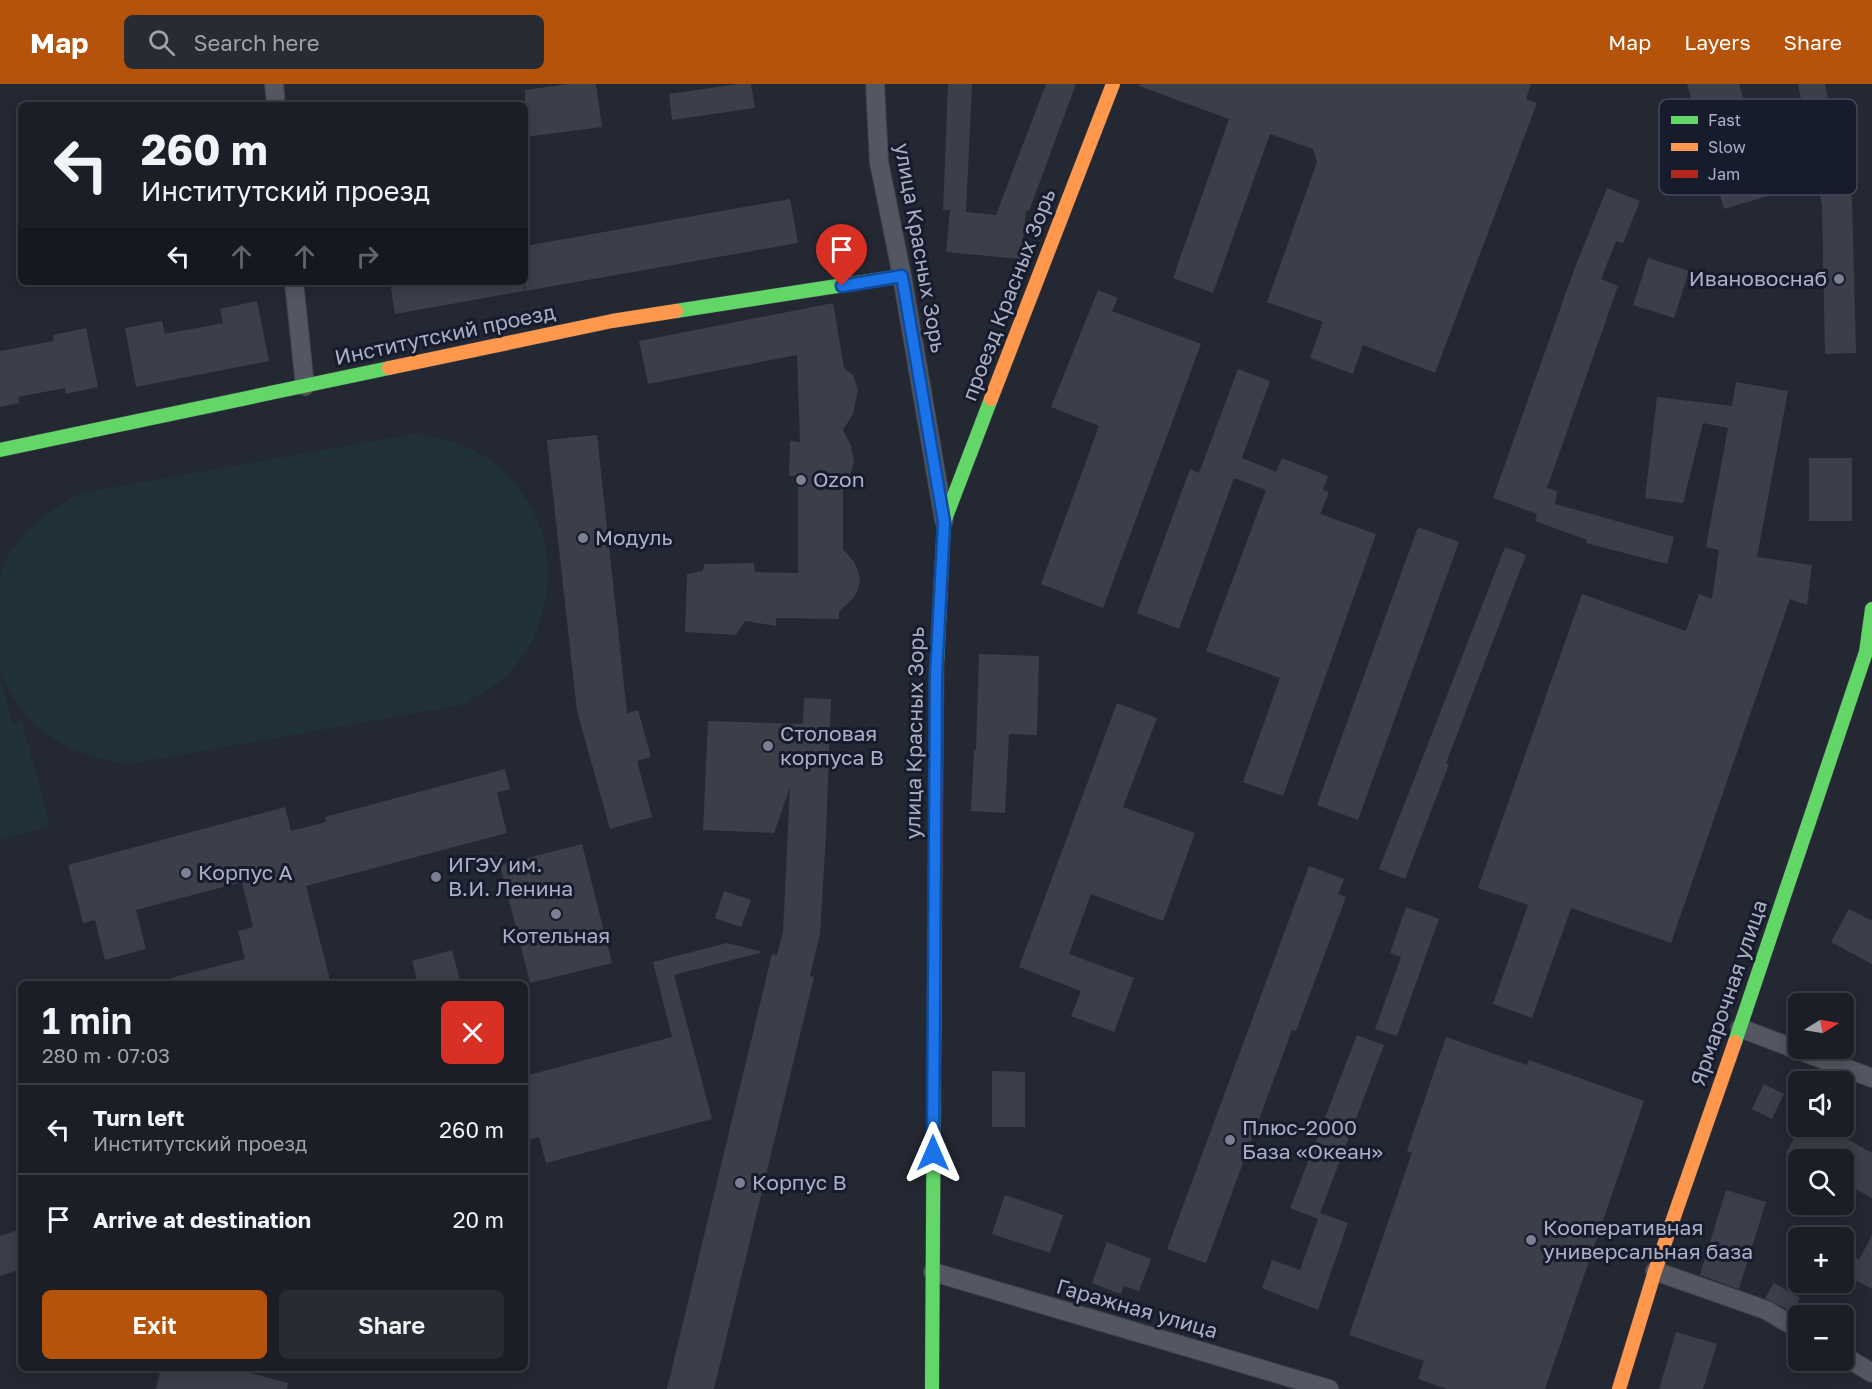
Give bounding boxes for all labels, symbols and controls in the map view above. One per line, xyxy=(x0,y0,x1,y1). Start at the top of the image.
search box xyxy=(124,15,544,69)
text: Map xyxy=(30,26,88,59)
icon: search xyxy=(145,26,178,59)
text: Search here xyxy=(193,29,319,56)
text: Map xyxy=(1608,29,1651,55)
text: Layers xyxy=(1684,29,1751,55)
text: Share xyxy=(1784,29,1842,55)
legend xyxy=(1659,99,1857,195)
text: Fast xyxy=(1708,110,1741,130)
text: 260 m xyxy=(141,124,268,174)
icon: left xyxy=(42,126,120,204)
text: Slow xyxy=(1708,137,1746,157)
street label: улица Красных Зорь xyxy=(890,141,952,355)
text: Jam xyxy=(1708,164,1740,184)
text: Институтский проезд xyxy=(141,175,430,207)
street label: проезд Красных Зорь xyxy=(956,185,1061,404)
pin xyxy=(816,224,867,286)
icon: arrive xyxy=(825,233,858,266)
icon: left xyxy=(162,240,195,273)
icon: ahead xyxy=(225,240,258,273)
icon: ahead xyxy=(288,240,321,273)
icon: right xyxy=(351,240,384,273)
place label: Ивановоснаб xyxy=(1689,265,1827,291)
marker: Ивановоснаб xyxy=(1832,272,1846,286)
street label: Институтский проезд xyxy=(332,298,558,370)
place label: Ozon xyxy=(813,466,865,492)
marker: Ozon xyxy=(794,473,808,487)
place label: Модуль xyxy=(595,524,673,550)
marker: Модуль xyxy=(576,531,590,545)
street label: улица Красных Зорь xyxy=(899,626,929,840)
place label: Столовая корпуса В xyxy=(780,720,884,770)
marker: Столовая корпуса В xyxy=(761,739,775,753)
place label: ИГЭУ им. В.И. Ленина xyxy=(448,851,573,901)
place label: Корпус А xyxy=(198,859,293,885)
marker: Корпус А xyxy=(179,866,193,880)
marker: ИГЭУ им. В.И. Ленина xyxy=(429,870,443,884)
street label: Ярмарочная улица xyxy=(1684,896,1772,1089)
marker: Котельная xyxy=(549,907,563,921)
place label: Котельная xyxy=(502,922,610,948)
north arrow xyxy=(1788,993,1854,1059)
map controls xyxy=(1788,993,1854,1371)
text: 1 min xyxy=(42,999,132,1042)
button: close xyxy=(441,1001,504,1064)
text: 280 m · 07:03 xyxy=(42,1043,170,1067)
button: sound xyxy=(1788,1071,1854,1137)
text: Turn left xyxy=(93,1104,184,1131)
icon: left xyxy=(42,1113,75,1146)
place label: Плюс-2000 База «Океан» xyxy=(1242,1114,1383,1164)
text: 260 m xyxy=(439,1116,504,1143)
position arrow xyxy=(901,1121,965,1185)
text: Институтский проезд xyxy=(93,1131,307,1155)
marker: Плюс-2000 База «Океан» xyxy=(1223,1133,1237,1147)
button: search xyxy=(1788,1149,1854,1215)
place label: Корпус В xyxy=(752,1169,847,1195)
marker: Корпус В xyxy=(733,1176,747,1190)
icon: arrive xyxy=(42,1203,75,1236)
text: Arrive at destination xyxy=(93,1206,311,1233)
text: 20 m xyxy=(453,1206,504,1233)
place label: Кооперативная универсальная база xyxy=(1543,1214,1753,1264)
button: + xyxy=(1788,1227,1854,1293)
marker: Кооперативная универсальная база xyxy=(1524,1233,1538,1247)
street label: Гаражная улица xyxy=(1054,1273,1221,1343)
button: Exit xyxy=(42,1290,267,1359)
button: Share xyxy=(279,1290,504,1359)
button: − xyxy=(1788,1305,1854,1371)

